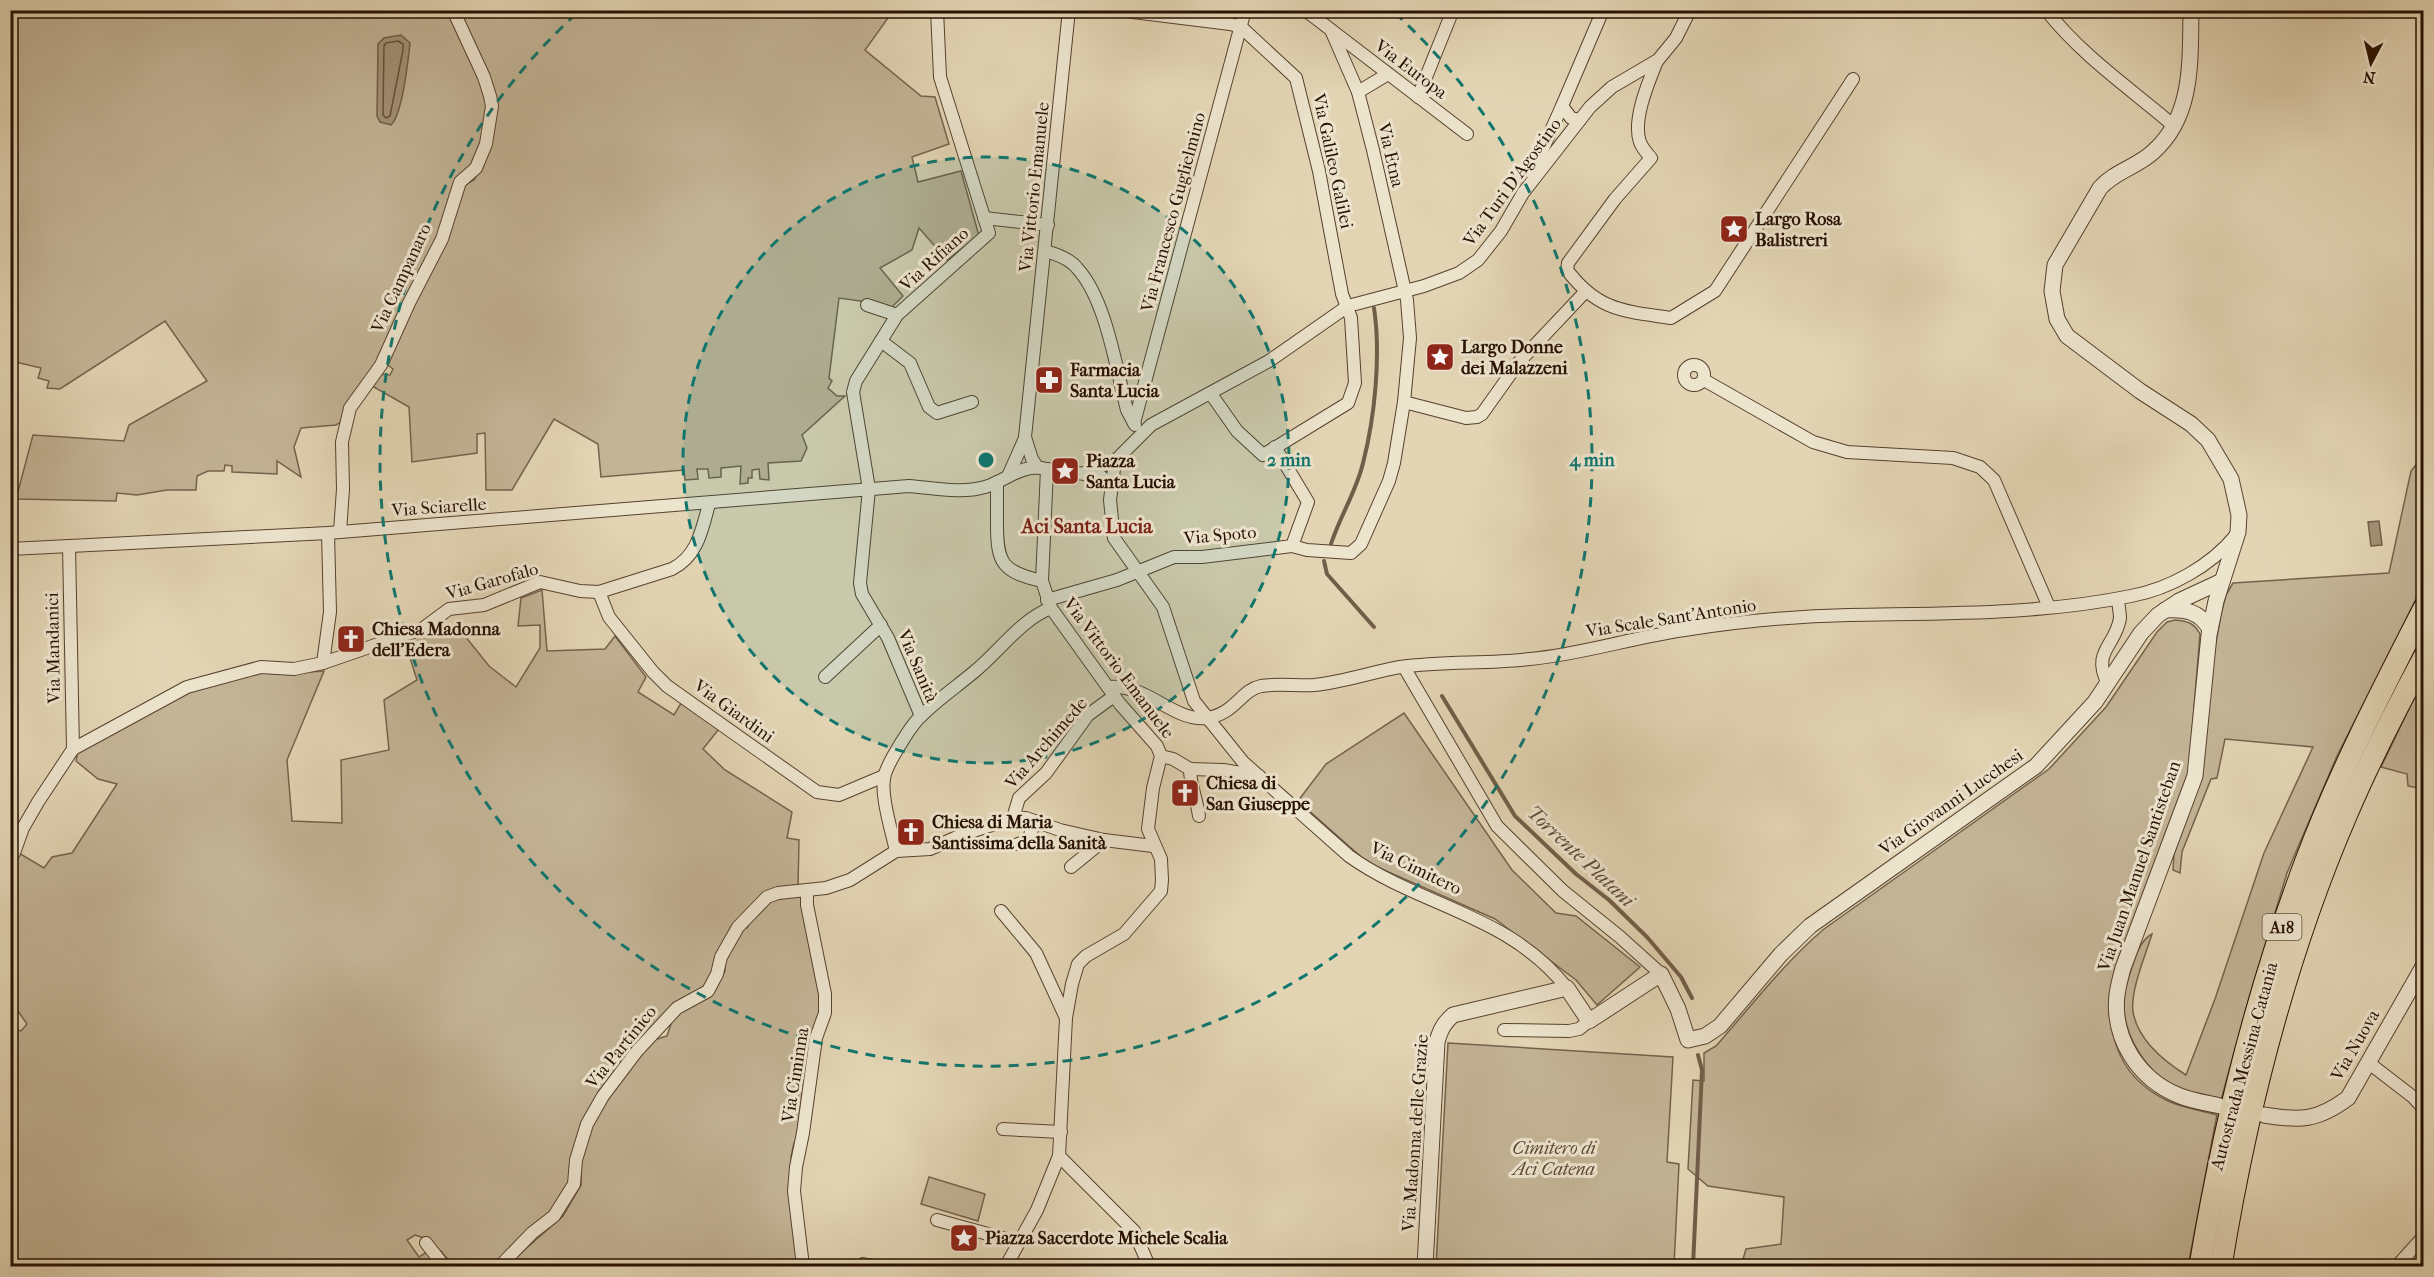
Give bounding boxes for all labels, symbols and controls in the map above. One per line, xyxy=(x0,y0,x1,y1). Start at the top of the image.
north arrow xyxy=(2341,33,2401,93)
street label: Via Europa xyxy=(1370,35,1452,104)
text: N xyxy=(2361,67,2376,88)
street label: Via Galileo Galilei xyxy=(1308,91,1357,231)
street label: Via Vittorio Emanuele xyxy=(1015,101,1054,274)
street label: Via Francesco Guglielmino xyxy=(1136,110,1210,315)
street label: Via Turi D'Agostino xyxy=(1458,114,1566,251)
street label: Via Etna xyxy=(1373,120,1408,190)
place label: Largo Rosa Balistreri xyxy=(1755,209,1842,251)
place icon: Largo Rosa Balistreri xyxy=(1718,213,1750,245)
street label: Via Campanaro xyxy=(367,220,436,337)
street label: Via Rifiano xyxy=(895,223,973,296)
place label: Largo Donne dei Malazzeni xyxy=(1461,337,1568,379)
place icon: Largo Donne dei Malazzeni xyxy=(1424,341,1456,373)
place label: Farmacia Santa Lucia xyxy=(1069,360,1160,402)
pharmacy icon: Farmacia Santa Lucia xyxy=(1033,364,1065,396)
centre of rings xyxy=(976,450,996,470)
text: 2 min xyxy=(1267,450,1311,471)
text: 4 min xyxy=(1568,450,1615,471)
place label: Piazza Santa Lucia xyxy=(1086,451,1176,493)
place icon: Piazza Santa Lucia xyxy=(1049,455,1081,487)
street label: Via Sciarelle xyxy=(390,494,487,521)
district label: Aci Santa Lucia xyxy=(1020,515,1153,538)
street label: Via Spoto xyxy=(1182,522,1257,549)
street label: Via Garofalo xyxy=(443,558,541,605)
street label: Via Mandanici xyxy=(42,591,65,705)
street label: Via Vittorio Emanuele xyxy=(1058,593,1178,743)
street label: Via Scale Sant'Antonio xyxy=(1584,595,1758,642)
place label: Chiesa Madonna dell'Edera xyxy=(372,619,501,661)
church icon: Chiesa Madonna dell'Edera xyxy=(335,623,367,655)
street label: Via Sanità xyxy=(892,626,943,706)
street label: Via Giardini xyxy=(689,675,778,748)
street label: Via Archimede xyxy=(1000,693,1092,794)
street label: Via Giovanni Lucchesi xyxy=(1875,744,2028,861)
street label: Via Juan Manuel Santisteban xyxy=(2093,758,2186,975)
place label: Chiesa di San Giuseppe xyxy=(1206,773,1310,815)
church icon: Chiesa di San Giuseppe xyxy=(1169,777,1201,809)
water label: Torrente Platani xyxy=(1522,801,1640,913)
place label: Chiesa di Maria Santissima della Sanità xyxy=(932,812,1107,854)
church icon: Chiesa di Maria Santissima della Sanità xyxy=(895,816,927,848)
street label: Via Cimitero xyxy=(1366,837,1465,900)
road number: A18 xyxy=(2262,914,2302,940)
street label: Autostrada Messina-Catania xyxy=(2206,959,2283,1174)
street label: Via Partinico xyxy=(581,1002,661,1094)
street label: Via Nuova xyxy=(2326,1005,2384,1085)
street label: Via Ciminna xyxy=(777,1025,813,1125)
street label: Via Madonna delle Grazie xyxy=(1398,1034,1433,1233)
park label: Cimitero di Aci Catena xyxy=(1511,1138,1598,1180)
place icon: Piazza Sacerdote Michele Scalia xyxy=(948,1222,980,1254)
place label: Piazza Sacerdote Michele Scalia xyxy=(985,1228,1228,1249)

